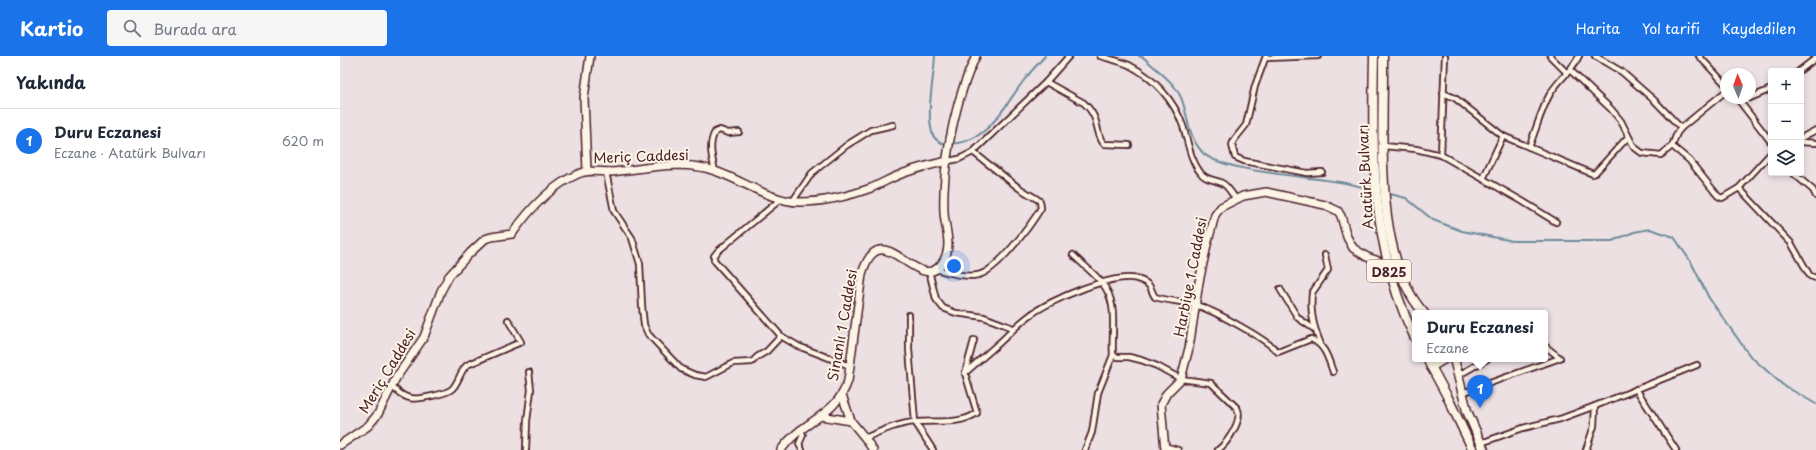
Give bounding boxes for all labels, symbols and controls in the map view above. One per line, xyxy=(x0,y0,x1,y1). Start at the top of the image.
search box xyxy=(107,10,387,46)
text: Kartio xyxy=(20,14,83,42)
icon: search xyxy=(121,17,143,39)
text: Burada ara xyxy=(153,17,237,40)
text: Harita xyxy=(1576,18,1620,39)
text: Yol tarifi xyxy=(1642,18,1700,39)
text: Kaydedilen xyxy=(1722,18,1796,39)
north arrow xyxy=(1720,68,1756,104)
map controls xyxy=(1768,68,1804,176)
button: + xyxy=(1768,68,1804,104)
text: Yakında xyxy=(16,69,86,95)
button: − xyxy=(1768,104,1804,140)
text: Duru Eczanesi xyxy=(54,120,161,143)
street label: Atatürk Bulvarı xyxy=(1352,124,1378,230)
text: 1 xyxy=(26,131,32,150)
text: 620 m xyxy=(282,131,324,150)
button: layers xyxy=(1768,140,1804,176)
text: Eczane · Atatürk Bulvarı xyxy=(54,143,206,162)
street label: Meriç Caddesi xyxy=(593,144,689,168)
street label: Harbiye 1 Caddesi xyxy=(1168,215,1212,339)
your location xyxy=(944,256,964,276)
road number: D825 xyxy=(1367,260,1411,282)
street label: Sinanlı 1 Caddesi xyxy=(822,267,862,383)
popup xyxy=(1412,310,1548,362)
text: Duru Eczanesi xyxy=(1426,315,1534,338)
street label: Meriç Caddesi xyxy=(353,325,421,417)
text: Eczane xyxy=(1426,338,1469,357)
pin: 1 xyxy=(1467,375,1493,408)

